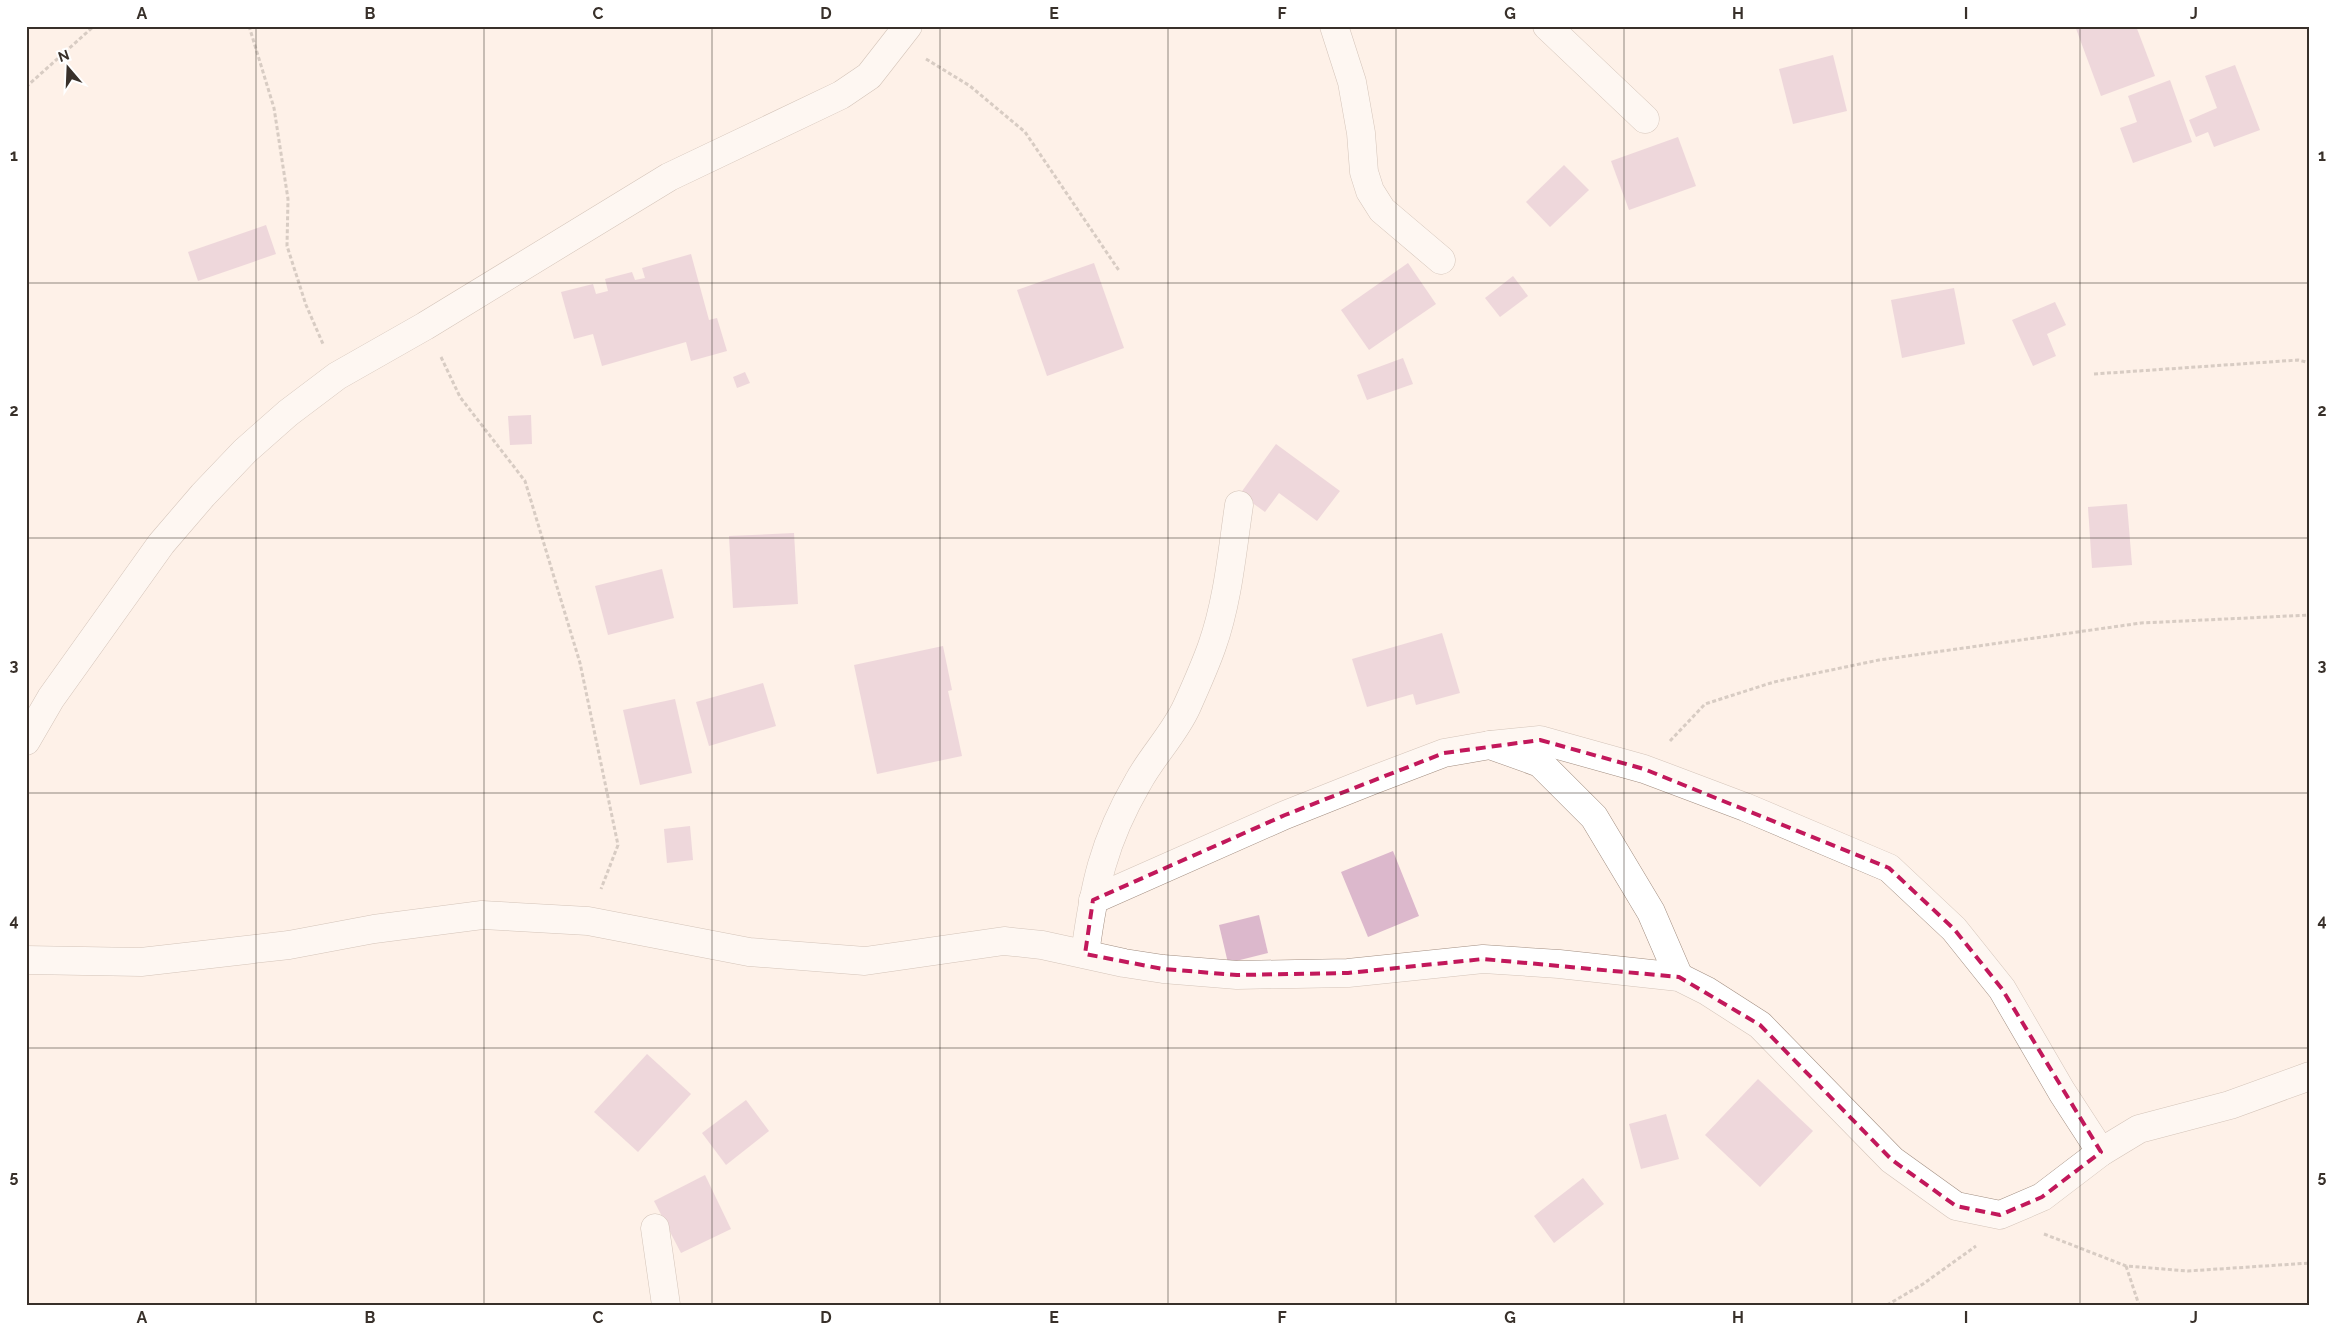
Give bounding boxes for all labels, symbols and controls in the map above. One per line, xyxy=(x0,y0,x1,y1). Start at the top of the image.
text: A xyxy=(137,4,148,23)
text: B xyxy=(365,4,376,23)
text: C xyxy=(593,4,604,23)
text: D xyxy=(820,4,832,23)
text: E xyxy=(1049,4,1059,23)
text: F xyxy=(1277,4,1287,23)
text: G xyxy=(1504,4,1516,23)
text: H xyxy=(1732,4,1744,23)
text: I xyxy=(1964,4,1968,23)
text: J xyxy=(2190,4,2198,23)
north arrow xyxy=(42,42,92,92)
text: N xyxy=(56,46,71,65)
text: 1 xyxy=(10,146,18,165)
text: 1 xyxy=(2318,146,2326,165)
text: 2 xyxy=(9,401,19,420)
text: 2 xyxy=(2317,401,2327,420)
text: 3 xyxy=(10,656,19,675)
text: 3 xyxy=(2318,656,2327,675)
text: 4 xyxy=(9,911,19,930)
text: 4 xyxy=(2317,911,2327,930)
text: 5 xyxy=(10,1167,19,1186)
text: 5 xyxy=(2318,1167,2327,1186)
text: A xyxy=(137,1308,148,1327)
text: B xyxy=(365,1308,376,1327)
text: C xyxy=(593,1308,604,1327)
text: D xyxy=(820,1308,832,1327)
text: E xyxy=(1049,1308,1059,1327)
text: F xyxy=(1277,1308,1287,1327)
text: G xyxy=(1504,1308,1516,1327)
text: H xyxy=(1732,1308,1744,1327)
text: I xyxy=(1964,1308,1968,1327)
text: J xyxy=(2190,1308,2198,1327)

